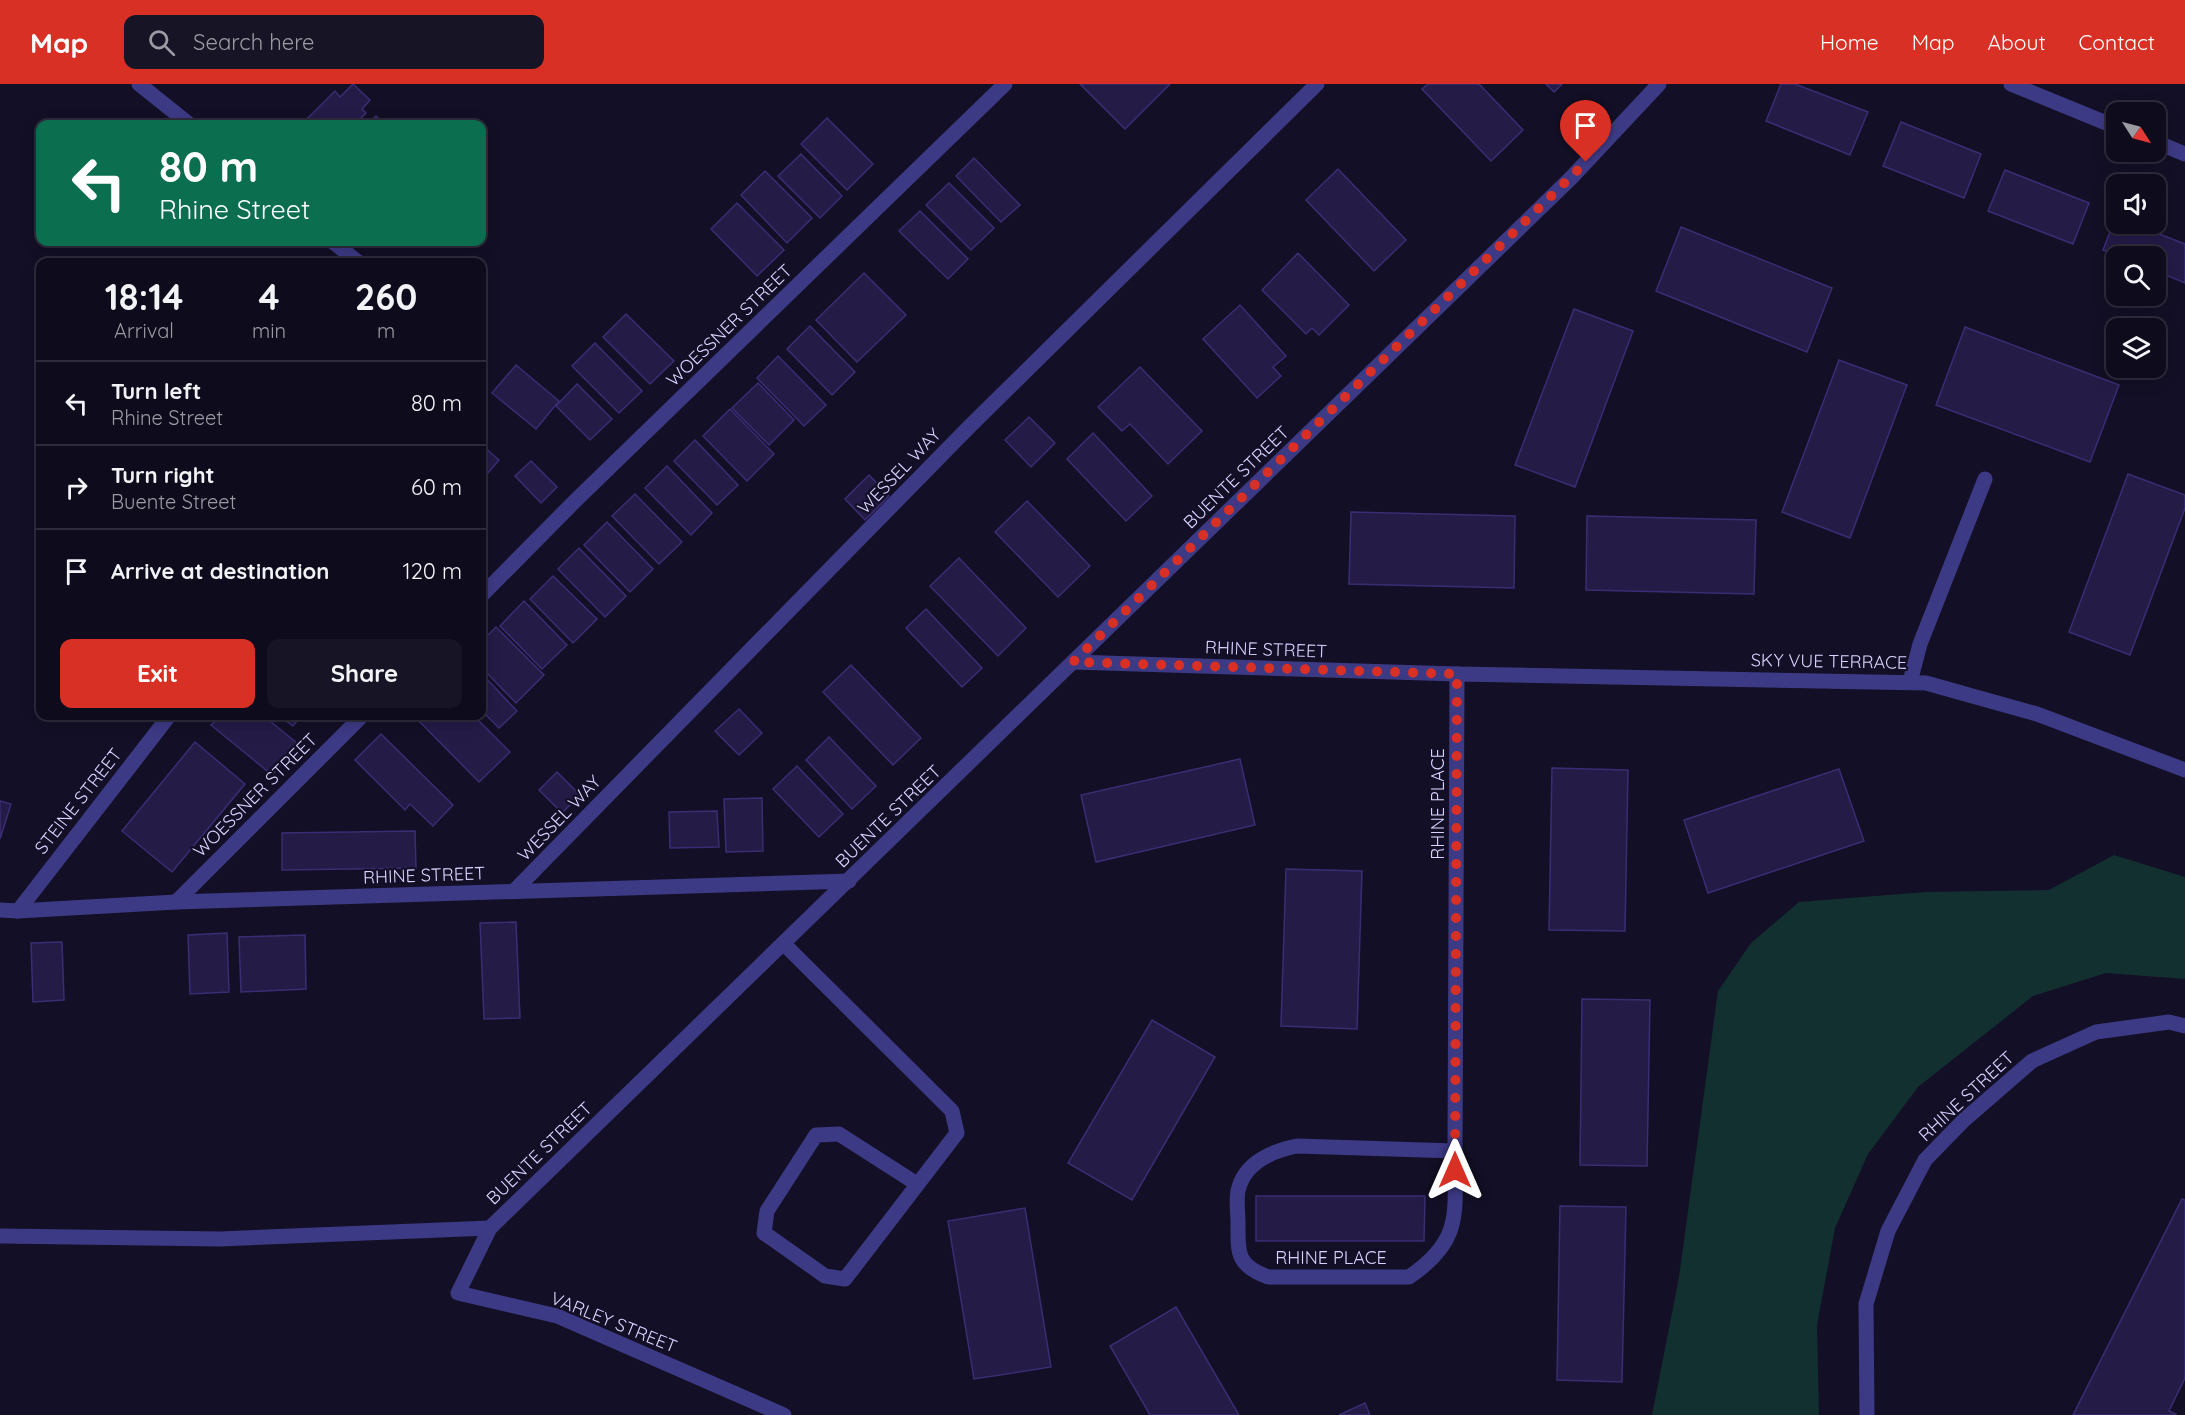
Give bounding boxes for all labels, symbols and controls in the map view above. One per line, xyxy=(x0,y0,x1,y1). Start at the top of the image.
search box xyxy=(124,15,544,69)
text: Map xyxy=(30,25,88,60)
icon: search xyxy=(145,26,178,59)
text: Search here xyxy=(193,28,315,56)
text: Home xyxy=(1820,29,1879,55)
text: Map xyxy=(1912,29,1955,55)
text: About xyxy=(1988,29,2046,55)
text: Contact xyxy=(2079,29,2155,55)
pin xyxy=(1560,100,1611,162)
north arrow xyxy=(2106,102,2166,162)
map controls xyxy=(2106,102,2166,378)
icon: arrive xyxy=(1569,109,1602,142)
text: 80 m xyxy=(159,140,258,193)
icon: left xyxy=(60,144,138,222)
button: sound xyxy=(2106,174,2166,234)
text: Rhine Street xyxy=(159,192,310,226)
button: search xyxy=(2106,246,2166,306)
street label: WOESSNER STREET xyxy=(661,259,797,391)
text: 18:14 xyxy=(105,274,183,319)
text: 4 xyxy=(259,274,280,319)
text: 260 xyxy=(355,274,417,319)
text: Arrival xyxy=(114,318,174,343)
text: min xyxy=(252,318,286,343)
text: m xyxy=(377,318,395,343)
button: layers xyxy=(2106,318,2166,378)
text: Turn left xyxy=(111,377,201,405)
icon: left xyxy=(60,387,93,420)
text: 80 m xyxy=(411,389,462,417)
text: Rhine Street xyxy=(111,405,223,430)
street label: BUENTE STREET xyxy=(1178,421,1294,533)
street label: WESSEL WAY xyxy=(852,423,946,519)
text: Turn right xyxy=(111,461,215,489)
icon: right xyxy=(60,471,93,504)
text: 60 m xyxy=(411,473,462,501)
text: Buente Street xyxy=(111,489,236,514)
icon: arrive xyxy=(60,555,93,588)
text: Arrive at destination xyxy=(111,557,329,585)
text: 120 m xyxy=(403,557,462,585)
street label: RHINE STREET xyxy=(1205,635,1328,663)
button: Exit xyxy=(60,639,255,708)
button: Share xyxy=(267,639,462,708)
street label: SKY VUE TERRACE xyxy=(1751,648,1907,674)
street label: WOESSNER STREET xyxy=(188,728,322,862)
street label: STEINE STREET xyxy=(29,743,127,859)
street label: RHINE PLACE xyxy=(1426,748,1449,860)
street label: BUENTE STREET xyxy=(830,760,946,872)
street label: WESSEL WAY xyxy=(512,770,606,866)
street label: RHINE STREET xyxy=(363,861,486,889)
street label: RHINE STREET xyxy=(1913,1046,2019,1146)
street label: BUENTE STREET xyxy=(481,1097,597,1209)
position arrow xyxy=(1423,1138,1487,1202)
street label: RHINE PLACE xyxy=(1275,1246,1387,1269)
street label: VARLEY STREET xyxy=(547,1286,681,1358)

